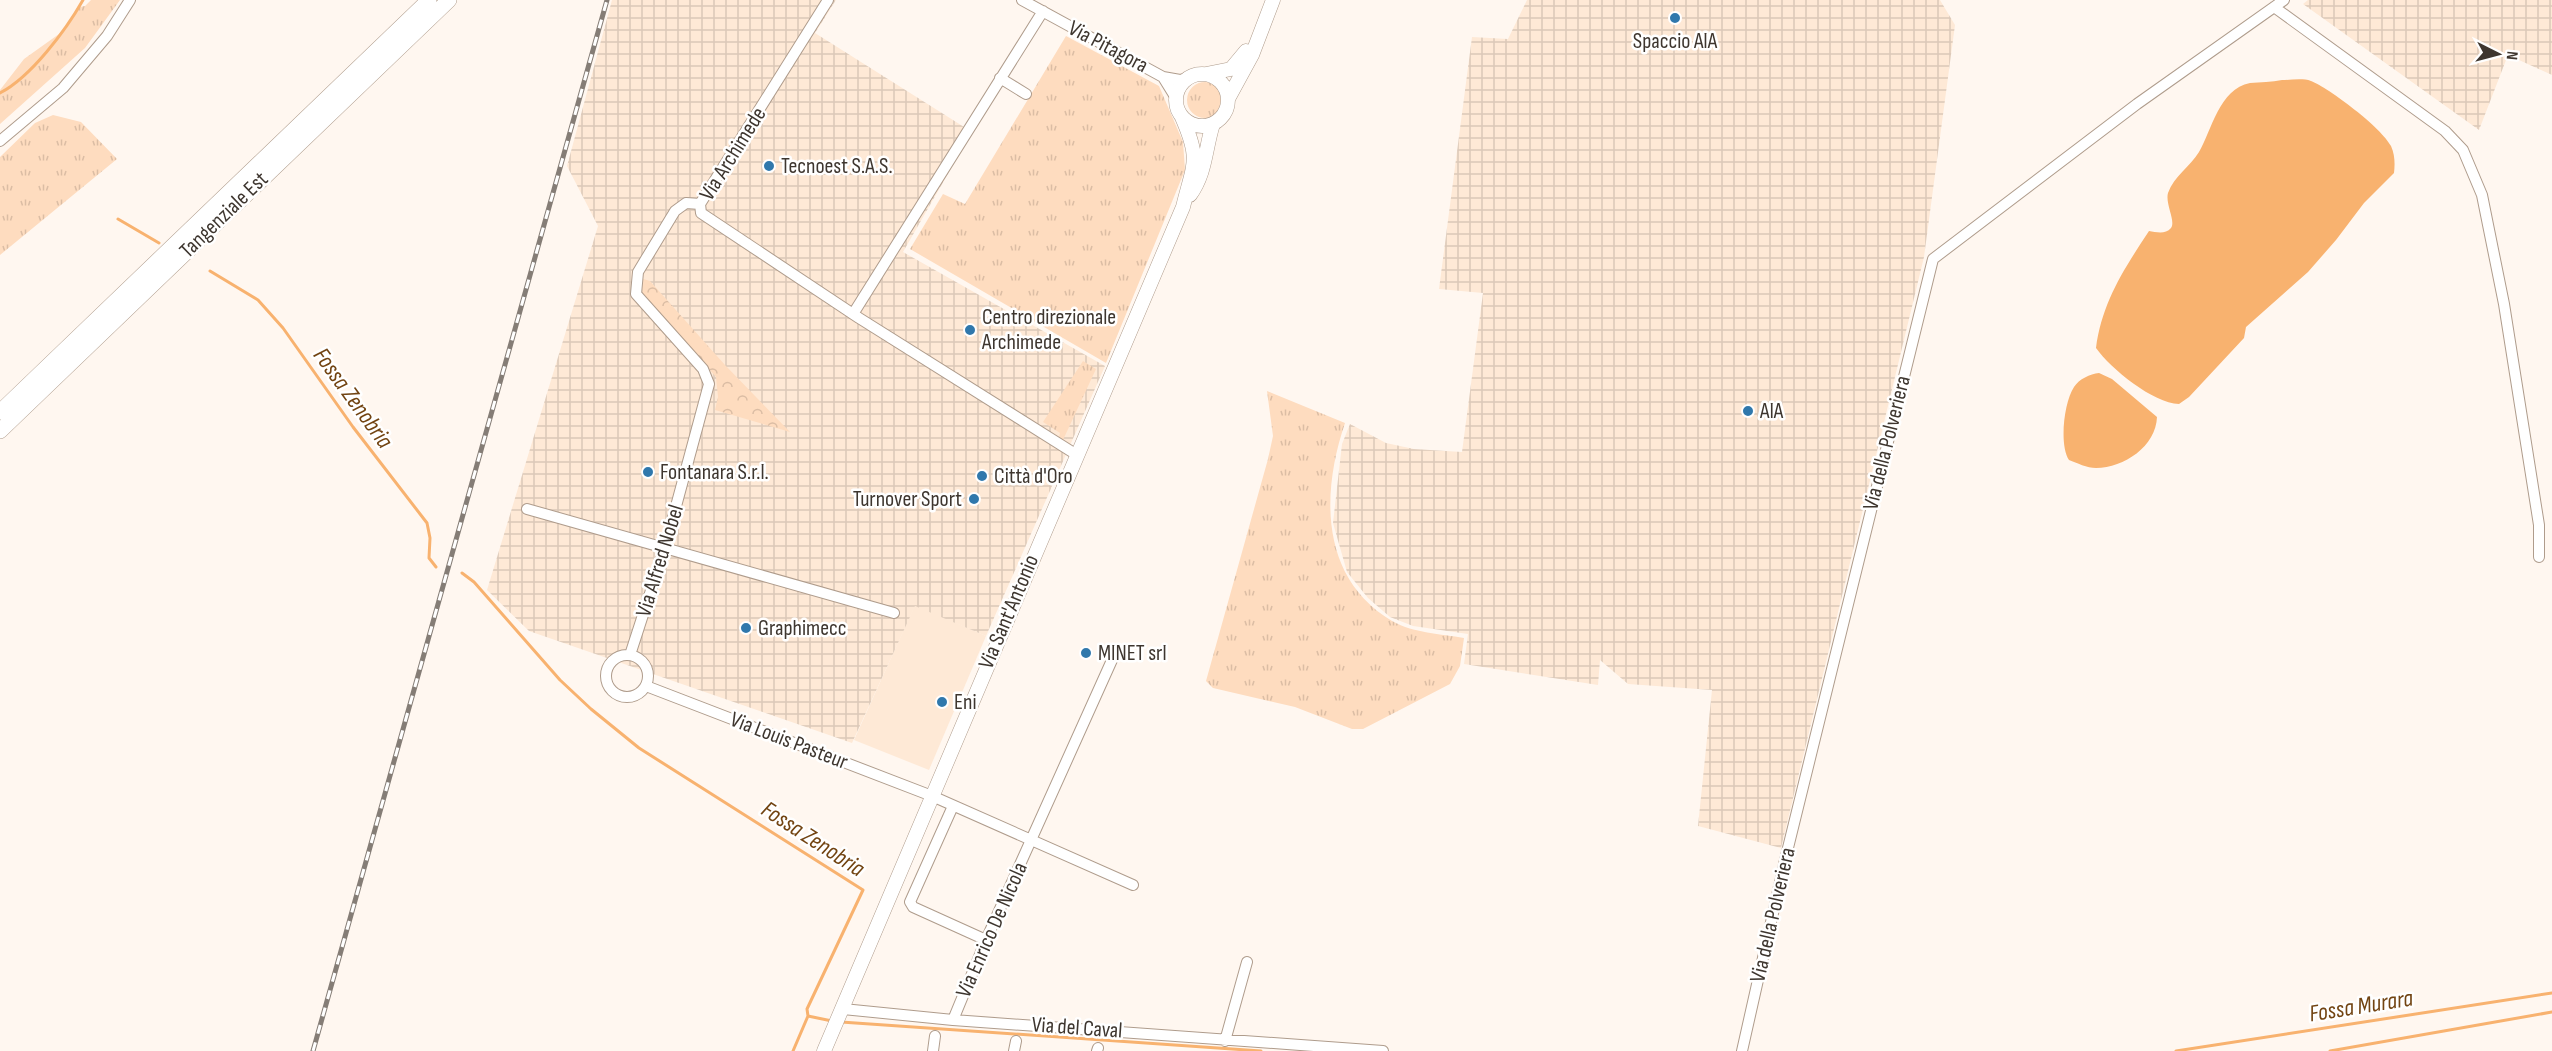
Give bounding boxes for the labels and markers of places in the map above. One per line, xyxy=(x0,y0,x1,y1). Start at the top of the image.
marker: Spaccio AIA xyxy=(1668,11,1682,25)
place label: Spaccio AIA xyxy=(1633,28,1718,55)
place label: Tecnoest S.A.S. xyxy=(781,153,893,180)
marker: Tecnoest S.A.S. xyxy=(762,159,776,173)
place label: Centro direzionale Archimede xyxy=(981,304,1116,356)
marker: Centro direzionale Archimede xyxy=(963,323,977,337)
place label: AIA xyxy=(1759,398,1784,425)
marker: AIA xyxy=(1741,404,1755,418)
place label: Fontanara S.r.l. xyxy=(660,459,769,486)
place label: Città d'Oro xyxy=(994,463,1073,490)
marker: Fontanara S.r.l. xyxy=(641,465,655,479)
marker: Città d'Oro xyxy=(975,469,989,483)
place label: Turnover Sport xyxy=(853,486,962,513)
marker: Turnover Sport xyxy=(967,492,981,506)
place label: Graphimecc xyxy=(758,615,847,642)
marker: Graphimecc xyxy=(739,621,753,635)
place label: MINET srl xyxy=(1098,640,1167,667)
marker: MINET srl xyxy=(1079,646,1093,660)
place label: Eni xyxy=(954,689,977,716)
marker: Eni xyxy=(935,695,949,709)

